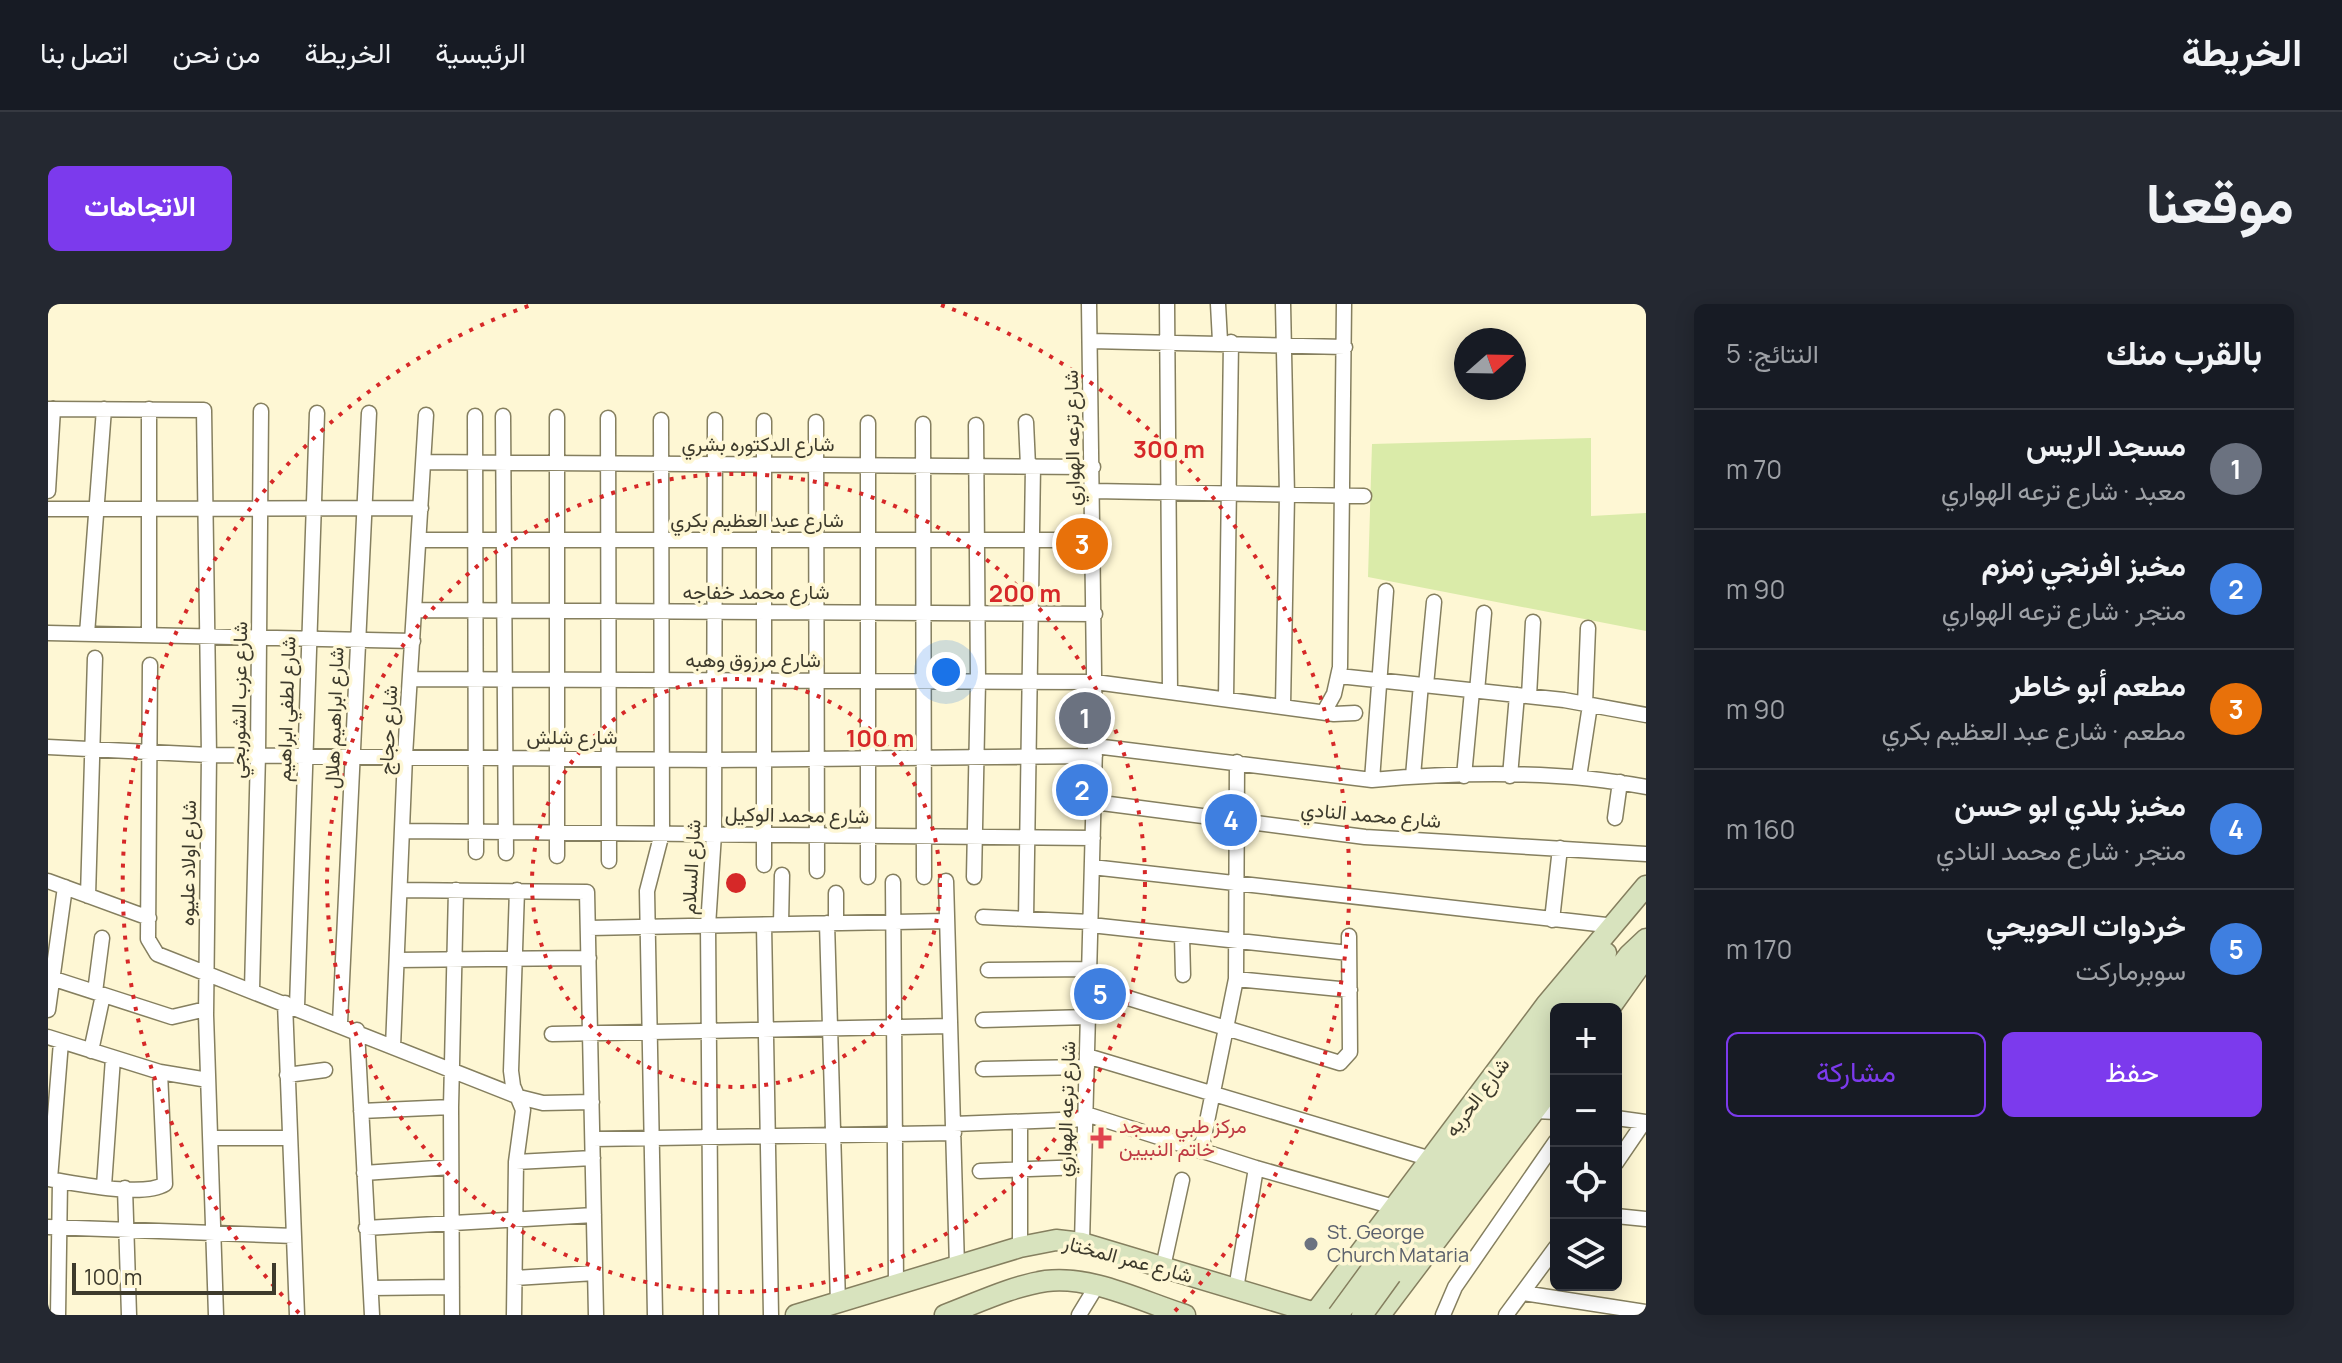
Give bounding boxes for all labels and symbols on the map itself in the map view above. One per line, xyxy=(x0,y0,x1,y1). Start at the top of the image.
north arrow xyxy=(1454,328,1526,400)
street label: شارع ترعه الهواري xyxy=(1057,370,1090,506)
street label: شارع الدكتوره بشري xyxy=(681,430,835,461)
text: 300 m xyxy=(1133,432,1205,465)
street label: شارع عبد العظيم بكري xyxy=(670,506,844,537)
pin: 3 xyxy=(1056,514,1108,574)
text: 200 m xyxy=(989,576,1061,609)
street label: شارع محمد خفاجه xyxy=(683,578,829,606)
street label: شارع عزب الشوربجي xyxy=(224,621,257,779)
street label: شارع لطفي ابراهيم xyxy=(269,636,306,782)
street label: شارع ابراهيم هلال xyxy=(318,646,350,790)
street label: شارع مرزوق وهبه xyxy=(685,646,821,674)
your location xyxy=(926,652,966,692)
street label: شارع حجاج xyxy=(372,684,404,776)
pin: 1 xyxy=(1059,688,1111,748)
text: 100 m xyxy=(846,721,914,754)
street label: شارع شلش xyxy=(526,723,618,751)
pin: 2 xyxy=(1056,760,1108,820)
pin: 4 xyxy=(1205,790,1257,850)
street label: شارع محمد النادي xyxy=(1299,795,1442,838)
street label: شارع اولاد عليوه xyxy=(173,800,203,926)
street label: شارع محمد الوكيل xyxy=(725,800,869,830)
street label: شارع السلام xyxy=(675,819,707,915)
centre of rings xyxy=(722,869,750,897)
pin: 5 xyxy=(1074,964,1126,1024)
street label: شارع ترعه الهواري xyxy=(1050,1040,1085,1178)
street label: شارع الحريه xyxy=(1438,1052,1516,1142)
place label: مركز طبي مسجد خاتم النبيين xyxy=(1119,1112,1247,1162)
marker: مركز طبي مسجد خاتم النبيين xyxy=(1090,1127,1112,1149)
place label: St. George Church Mataria xyxy=(1327,1218,1469,1268)
street label: شارع عمر المختار xyxy=(1059,1228,1196,1290)
marker: St. George Church Mataria xyxy=(1302,1235,1320,1253)
scale bar xyxy=(72,1259,276,1295)

